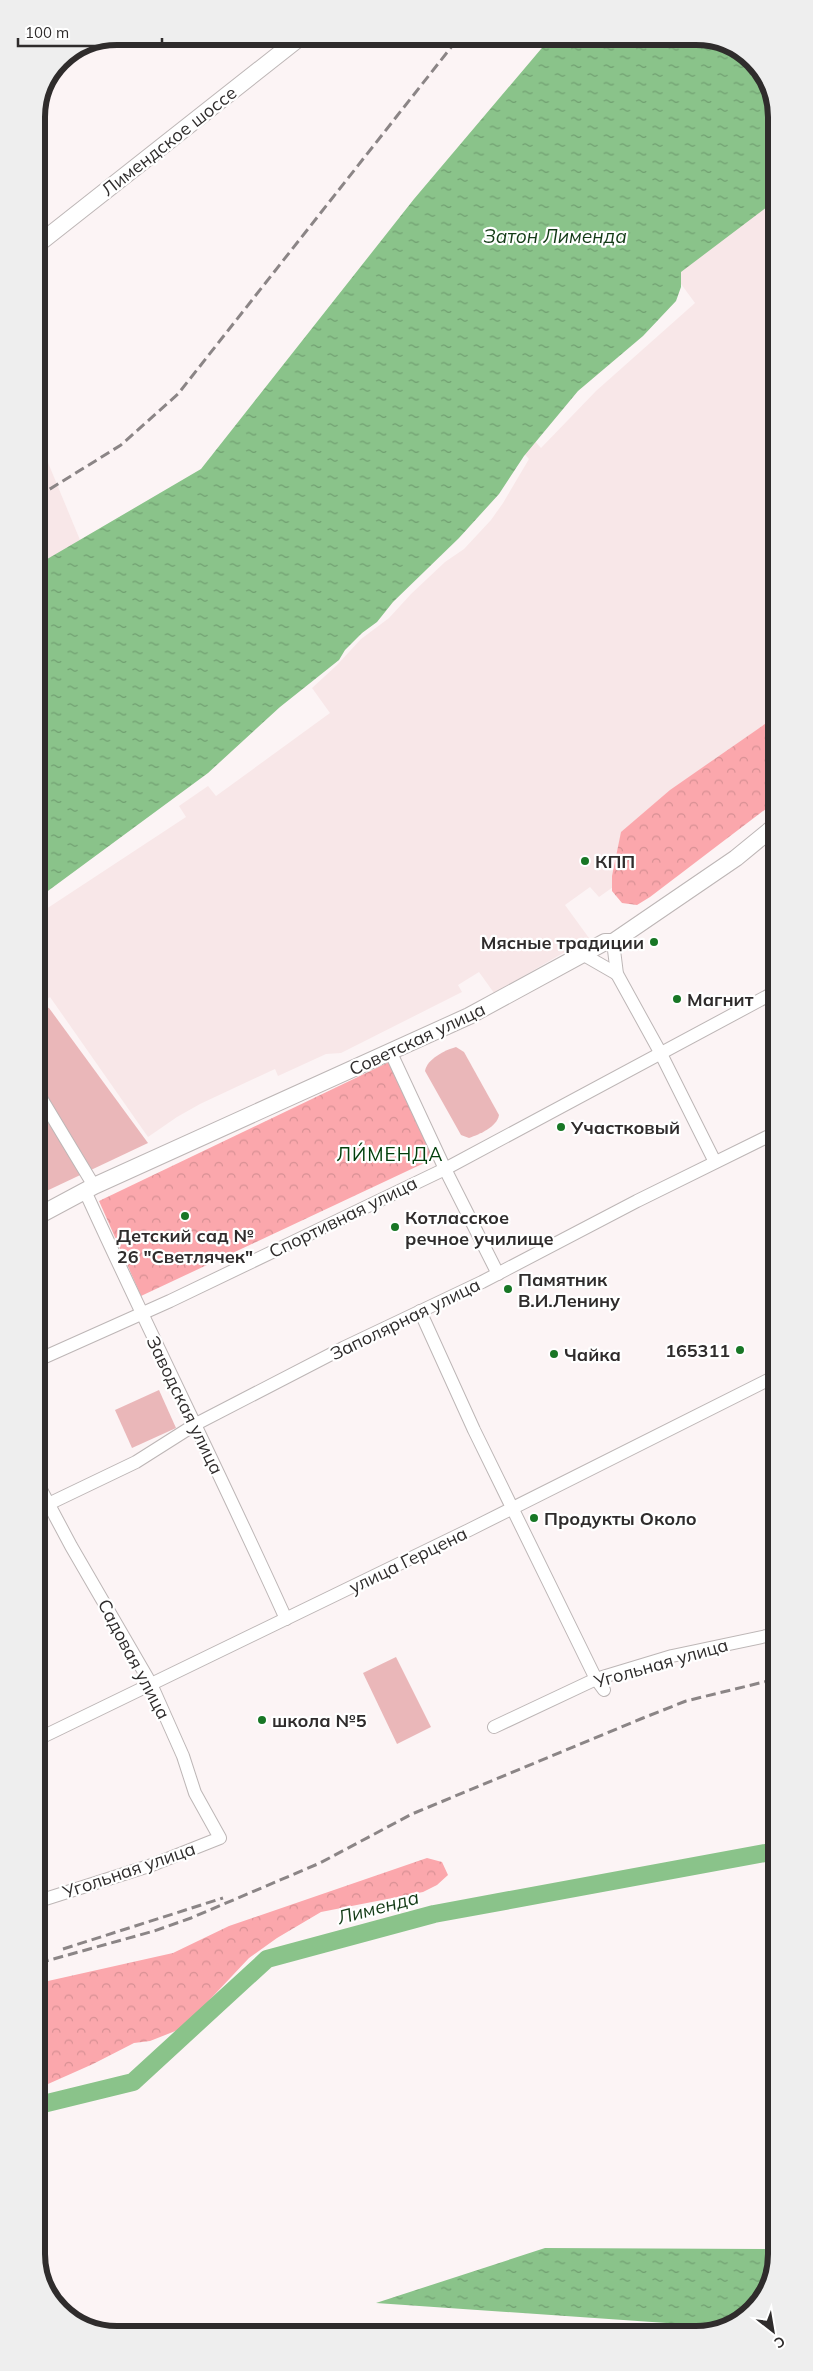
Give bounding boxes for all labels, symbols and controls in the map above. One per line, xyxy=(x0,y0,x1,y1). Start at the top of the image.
scale bar xyxy=(18,15,161,47)
text: 100 m xyxy=(25,23,69,42)
street label: Лимендское шоссе xyxy=(97,81,241,201)
water label: Затон Лименда xyxy=(483,224,627,248)
place label: КПП xyxy=(595,850,635,873)
marker: КПП xyxy=(579,855,591,867)
place label: Мясные традиции xyxy=(481,931,644,954)
marker: Мясные традиции xyxy=(648,936,660,948)
place label: Магнит xyxy=(687,988,754,1011)
marker: Магнит xyxy=(671,993,683,1005)
street label: Советская улица xyxy=(345,997,489,1081)
place label: Участковый xyxy=(570,1116,680,1139)
marker: Участковый xyxy=(555,1121,567,1133)
district label: ЛИ́МЕНДА xyxy=(337,1142,443,1166)
street label: Спортивная улица xyxy=(265,1171,421,1263)
place label: Котласское речное училище xyxy=(405,1206,554,1250)
marker: Детский сад № 26 "Светлячек" xyxy=(179,1210,191,1222)
marker: Котласское речное училище xyxy=(389,1221,401,1233)
place label: Детский сад № 26 "Светлячек" xyxy=(116,1224,254,1268)
place label: Памятник В.И.Ленину xyxy=(518,1268,620,1312)
street label: Заполярная улица xyxy=(326,1273,484,1365)
marker: Памятник В.И.Ленину xyxy=(502,1283,514,1295)
street label: Заводская улица xyxy=(142,1332,228,1478)
place label: 165311 xyxy=(665,1339,730,1362)
place label: Чайка xyxy=(564,1343,621,1366)
marker: 165311 xyxy=(734,1344,746,1356)
marker: Чайка xyxy=(548,1348,560,1360)
place label: Продукты Около xyxy=(544,1507,697,1530)
marker: Продукты Около xyxy=(528,1512,540,1524)
street label: улица Герцена xyxy=(345,1521,471,1599)
street label: Садовая улица xyxy=(93,1595,175,1723)
street label: Угольная улица xyxy=(590,1633,731,1693)
place label: школа №5 xyxy=(272,1709,367,1732)
marker: школа №5 xyxy=(256,1714,268,1726)
street label: Угольная улица xyxy=(59,1837,198,1904)
water label: Лименда xyxy=(334,1885,421,1930)
north arrow xyxy=(748,2306,798,2356)
text: С xyxy=(771,2332,788,2352)

